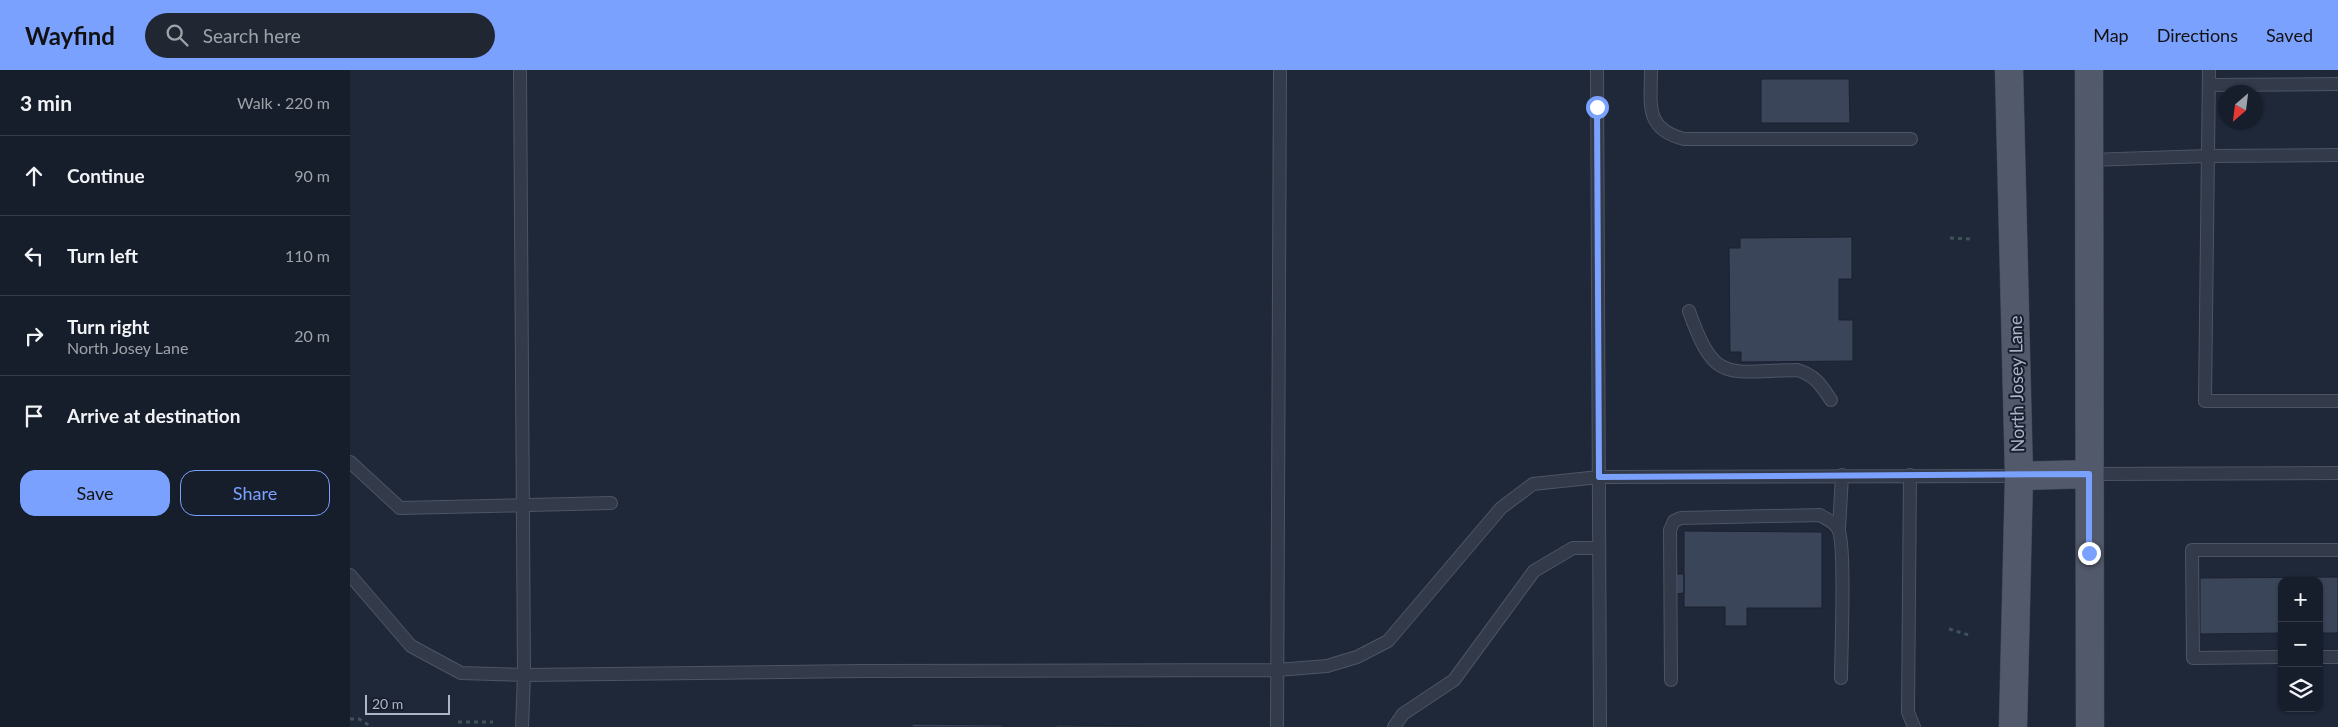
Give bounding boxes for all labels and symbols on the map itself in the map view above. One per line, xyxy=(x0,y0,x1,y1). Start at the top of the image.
north arrow xyxy=(2218,85,2263,130)
route start xyxy=(1586,96,1609,119)
street label: North Josey Lane xyxy=(2004,316,2028,452)
route end xyxy=(2078,542,2101,565)
scale bar xyxy=(365,692,450,715)

